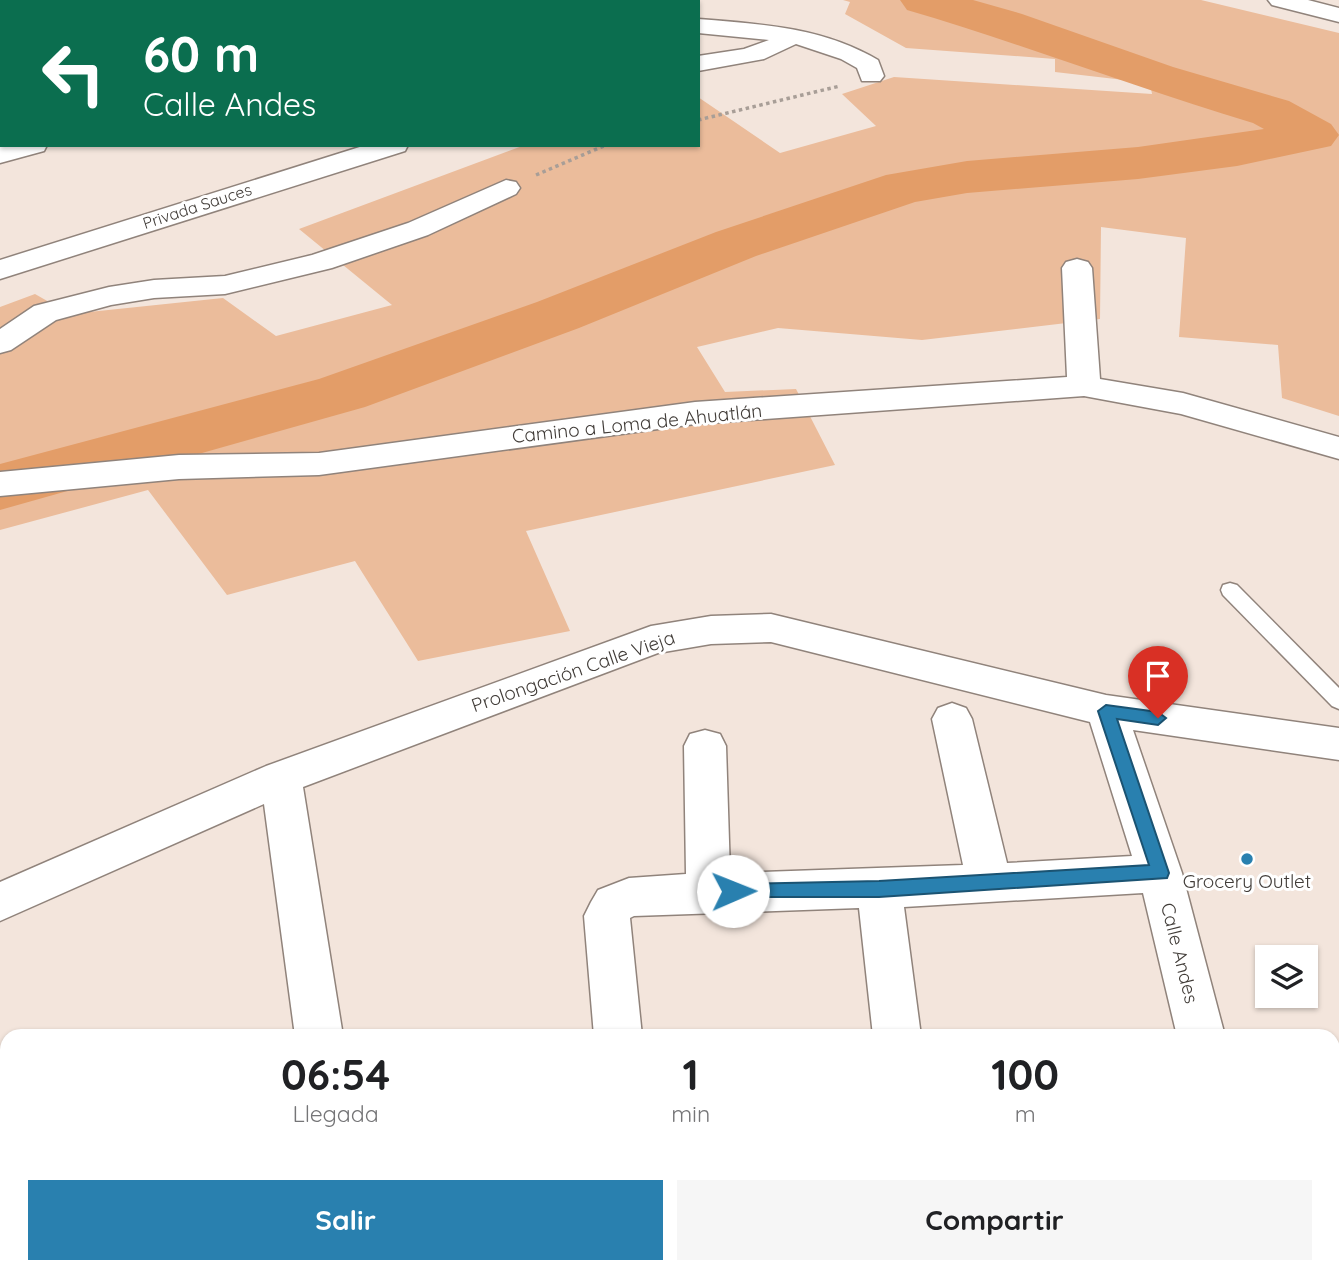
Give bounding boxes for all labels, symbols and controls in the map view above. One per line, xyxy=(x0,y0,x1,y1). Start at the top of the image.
text: 60 m xyxy=(143,23,259,84)
icon: left xyxy=(28,28,119,119)
text: Calle Andes xyxy=(143,84,316,124)
street label: Privada Sauces xyxy=(140,179,254,233)
street label: Camino a Loma de Ahuatlán xyxy=(511,398,763,448)
street label: Prolongación Calle Vieja xyxy=(468,625,678,717)
pin xyxy=(1128,646,1188,718)
icon: arrive xyxy=(1139,657,1177,695)
marker: Grocery Outlet xyxy=(1239,851,1255,867)
position arrow xyxy=(696,854,770,928)
place label: Grocery Outlet xyxy=(1183,869,1311,893)
street label: Calle Andes xyxy=(1156,900,1204,1006)
map controls xyxy=(1255,945,1318,1008)
button: layers xyxy=(1255,945,1318,1008)
text: 06:54 xyxy=(281,1048,390,1101)
text: 1 xyxy=(683,1048,699,1101)
text: 100 xyxy=(991,1048,1059,1101)
text: Llegada xyxy=(292,1099,379,1128)
text: min xyxy=(671,1099,710,1128)
text: m xyxy=(1015,1099,1036,1128)
button: Salir xyxy=(28,1180,663,1260)
button: Compartir xyxy=(677,1180,1312,1260)

